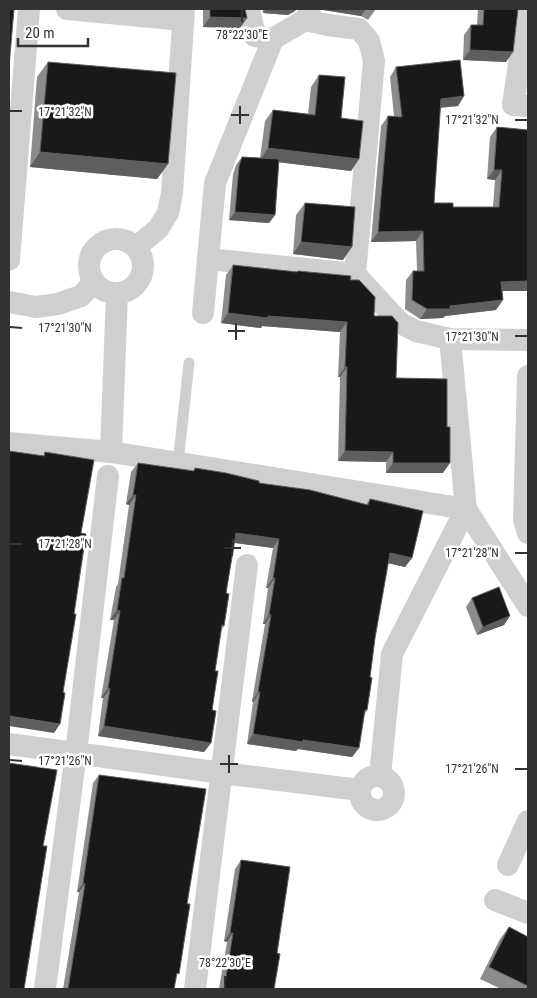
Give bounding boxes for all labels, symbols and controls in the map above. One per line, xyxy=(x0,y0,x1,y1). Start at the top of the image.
scale bar xyxy=(18,15,88,47)
text: 20 m xyxy=(25,24,55,42)
text: 78°22'30"E xyxy=(216,28,268,42)
text: 17°21'32"N xyxy=(38,105,92,119)
text: 17°21'32"N xyxy=(445,113,499,127)
text: 17°21'30"N xyxy=(38,321,92,335)
text: 17°21'30"N xyxy=(445,330,499,344)
text: 17°21'28"N xyxy=(38,537,92,551)
text: 17°21'28"N xyxy=(445,546,499,560)
text: 17°21'26"N xyxy=(38,754,92,768)
text: 17°21'26"N xyxy=(445,762,499,776)
text: 78°22'30"E xyxy=(199,956,251,970)

